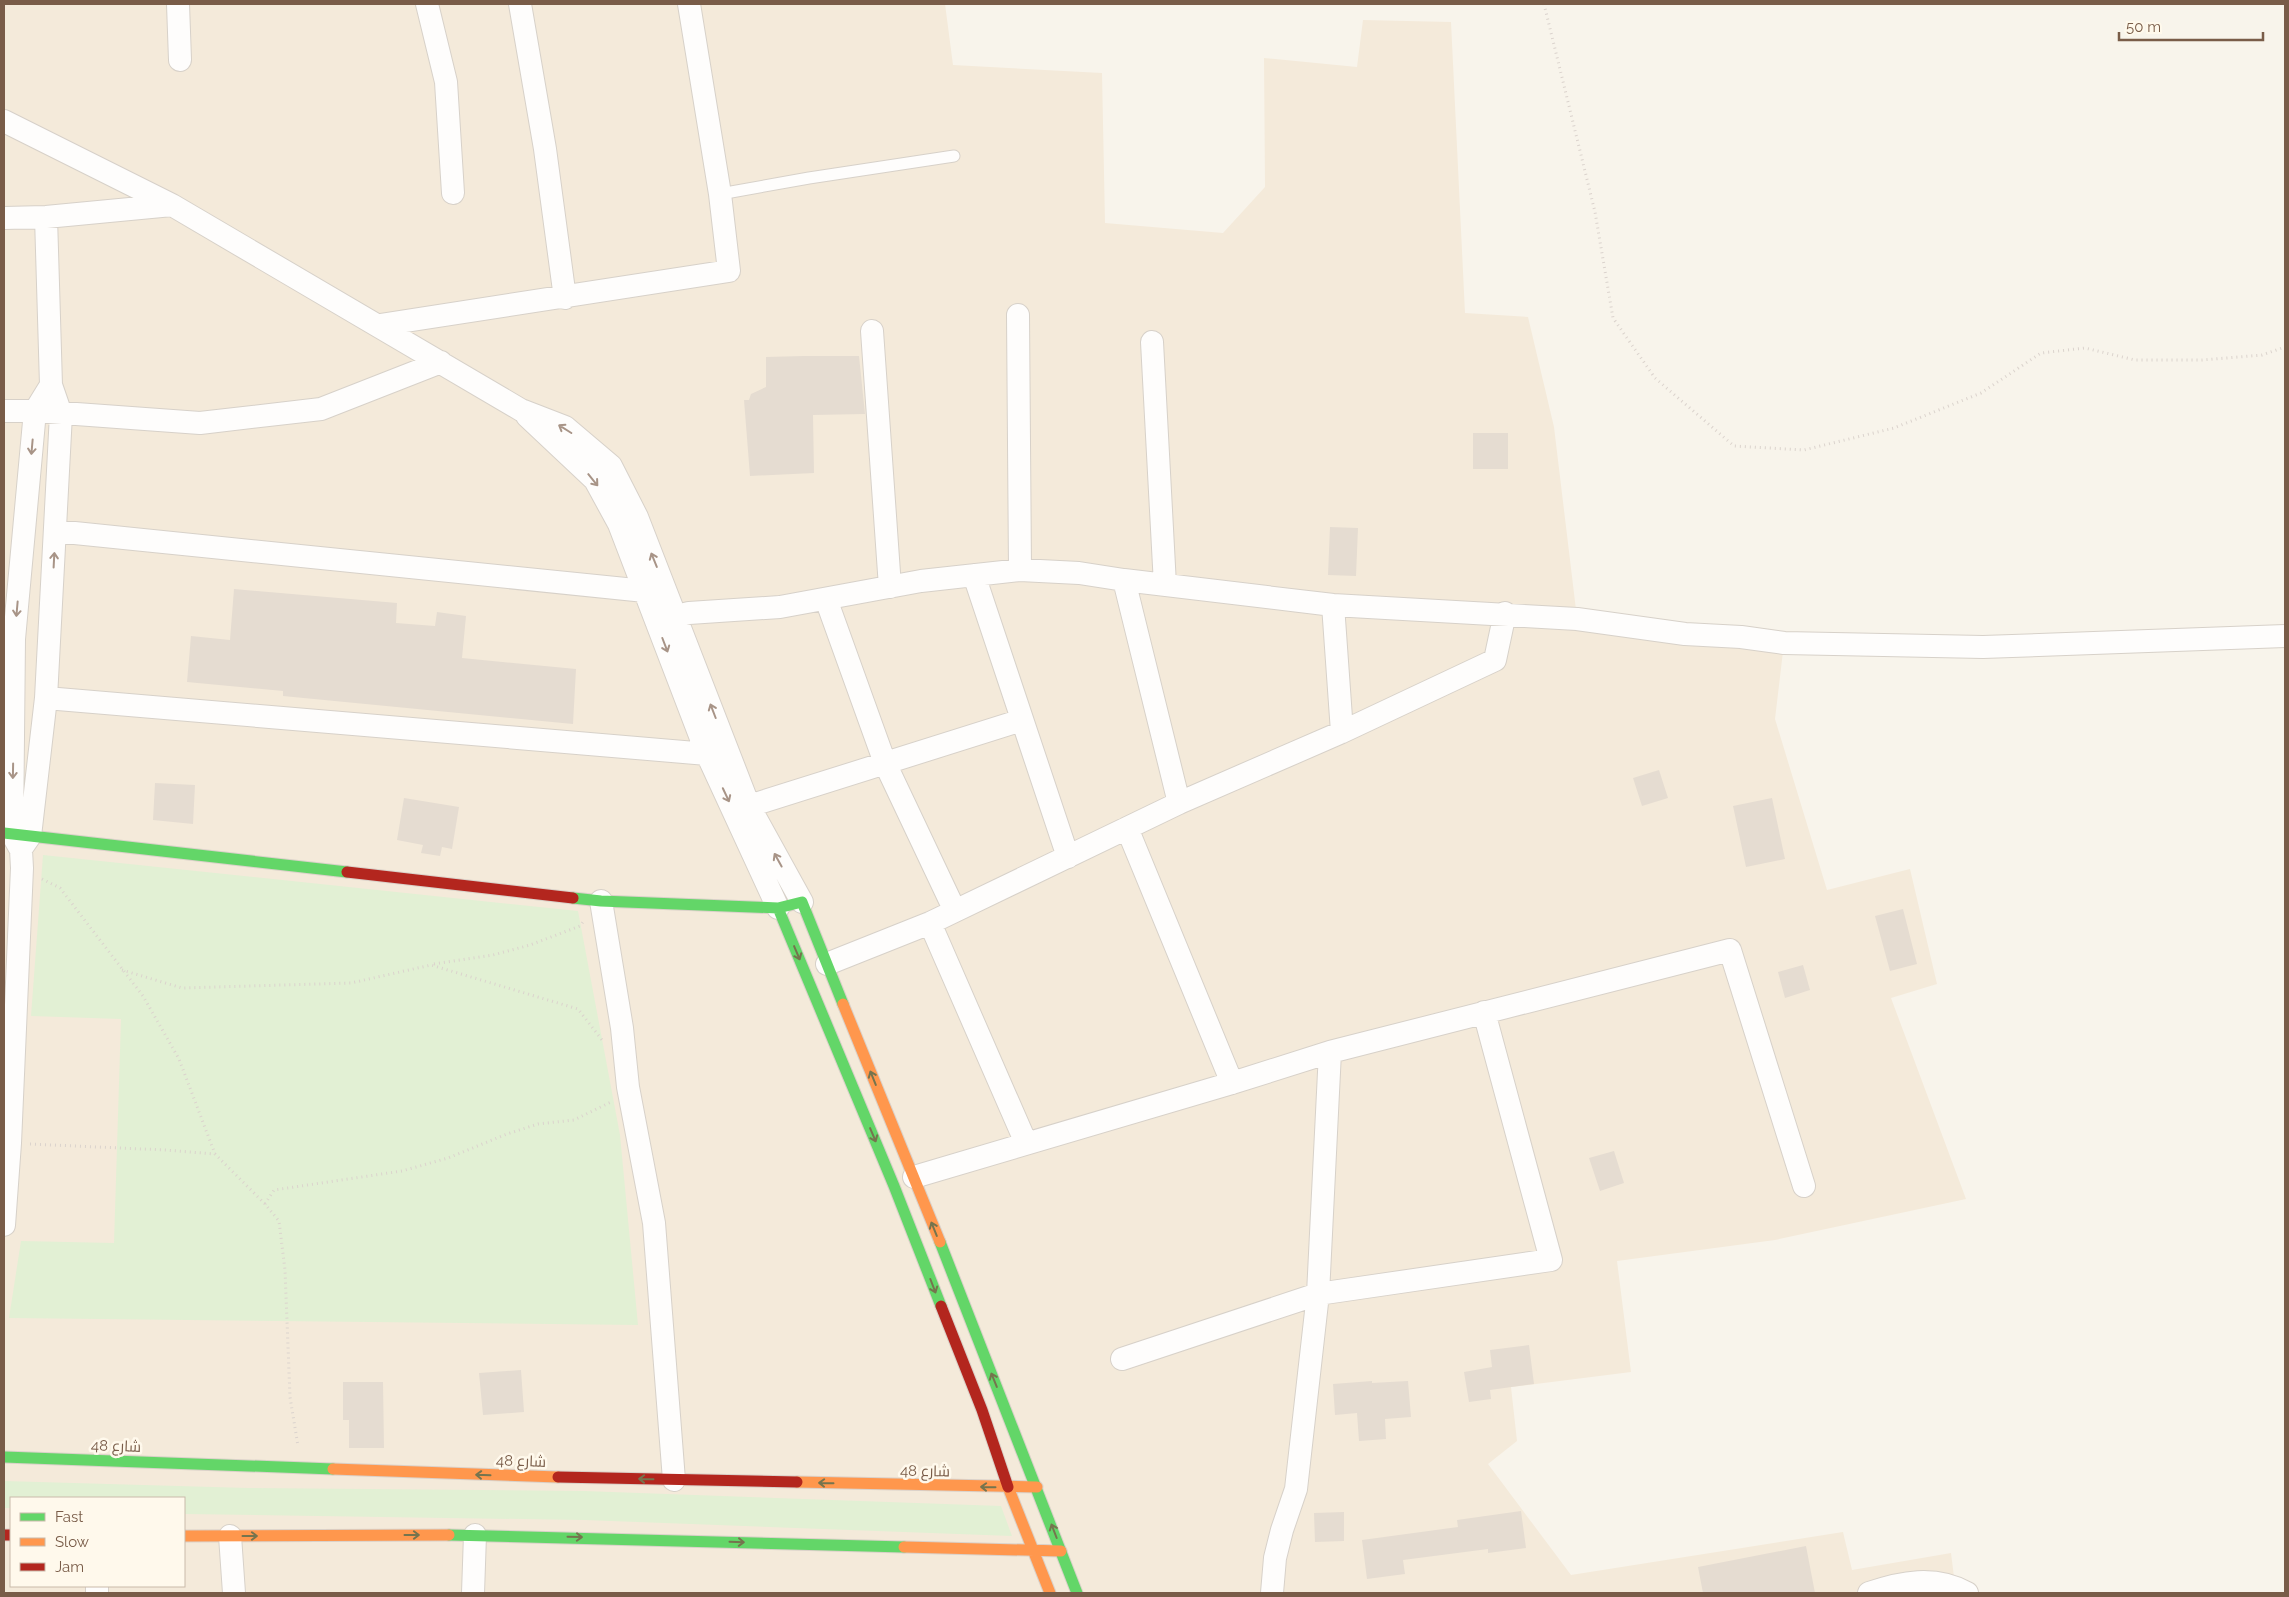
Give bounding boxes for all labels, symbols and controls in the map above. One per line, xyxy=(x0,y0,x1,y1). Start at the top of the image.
scale bar xyxy=(2119,10,2263,42)
text: 50 m xyxy=(2126,18,2161,36)
one-way arrow xyxy=(559,423,573,433)
one-way arrow xyxy=(27,439,37,455)
one-way arrow xyxy=(588,474,599,487)
one-way arrow xyxy=(49,552,58,568)
one-way arrow xyxy=(649,553,658,568)
one-way arrow xyxy=(12,600,22,616)
one-way arrow xyxy=(661,636,670,652)
one-way arrow xyxy=(708,704,717,720)
one-way arrow xyxy=(8,762,18,779)
one-way arrow xyxy=(721,787,731,802)
one-way arrow xyxy=(773,853,783,867)
one-way arrow xyxy=(793,945,802,960)
one-way arrow xyxy=(868,1071,877,1086)
one-way arrow xyxy=(869,1127,878,1142)
one-way arrow xyxy=(929,1222,939,1237)
one-way arrow xyxy=(929,1278,938,1293)
one-way arrow xyxy=(989,1373,999,1388)
street label: 48 شارع xyxy=(91,1436,141,1458)
street label: 48 شارع xyxy=(496,1451,546,1473)
street label: 48 شارع xyxy=(900,1462,950,1482)
one-way arrow xyxy=(476,1470,492,1480)
one-way arrow xyxy=(638,1474,654,1484)
one-way arrow xyxy=(818,1478,834,1488)
one-way arrow xyxy=(980,1482,996,1492)
legend xyxy=(10,1497,185,1587)
text: Fast xyxy=(55,1508,83,1526)
one-way arrow xyxy=(1048,1524,1057,1539)
one-way arrow xyxy=(404,1530,420,1540)
one-way arrow xyxy=(242,1531,258,1540)
one-way arrow xyxy=(566,1532,583,1542)
text: Slow xyxy=(55,1533,89,1551)
one-way arrow xyxy=(729,1537,745,1546)
text: Jam xyxy=(55,1558,84,1576)

